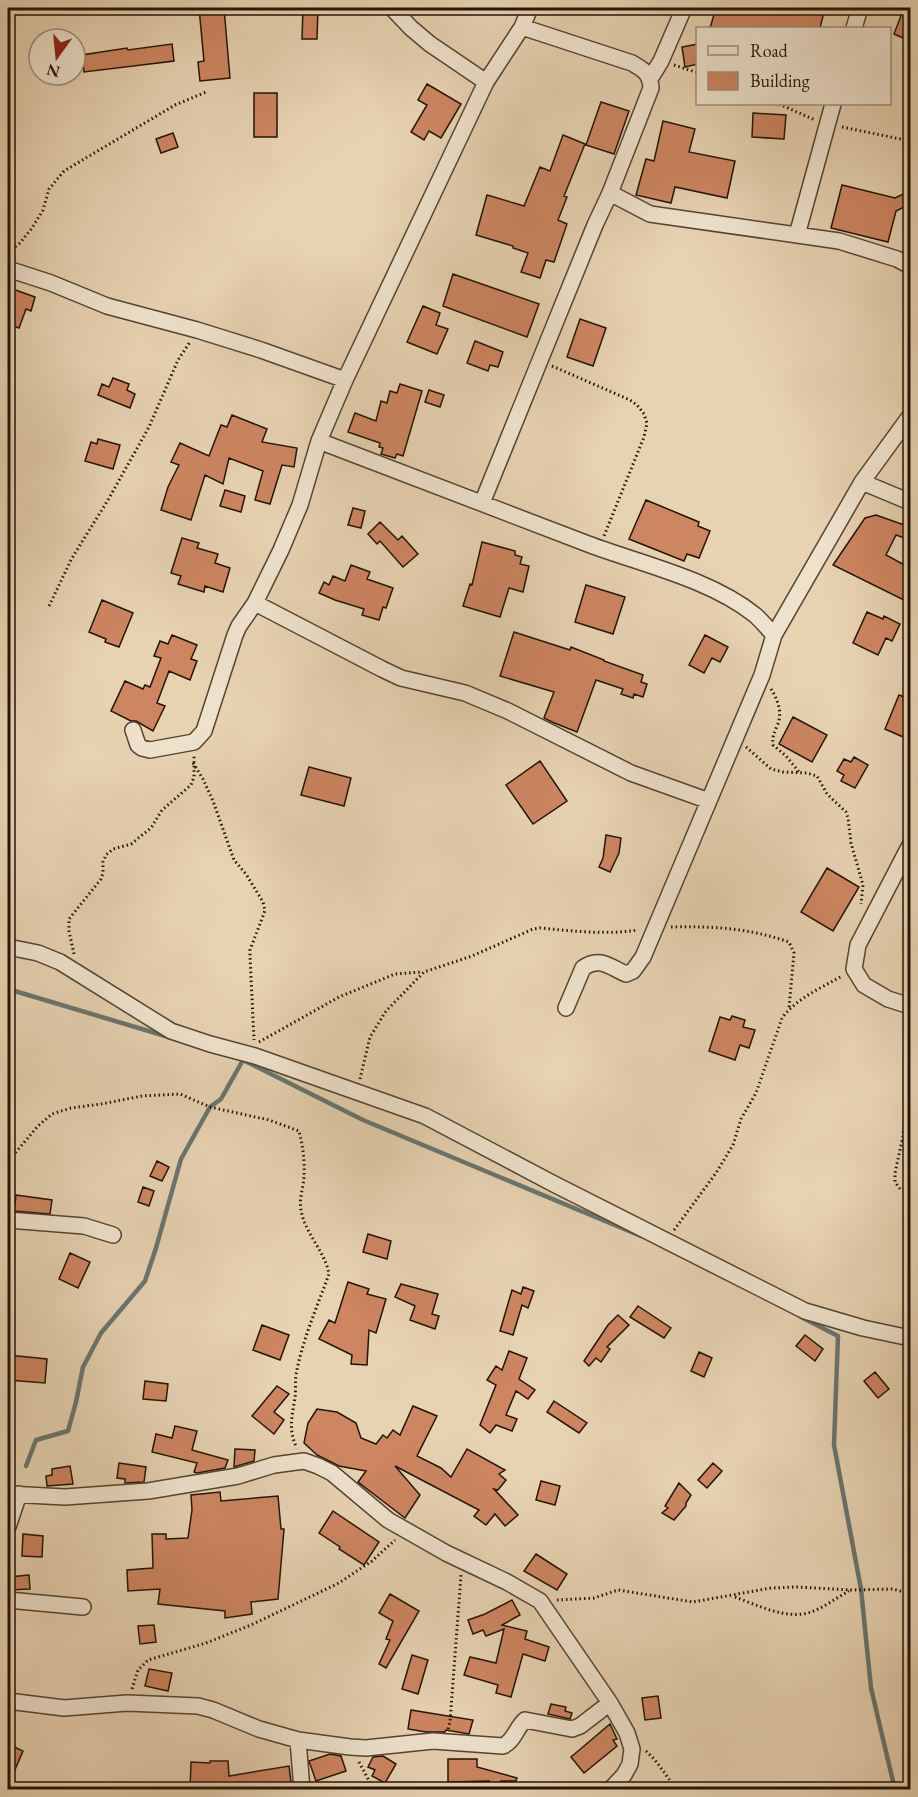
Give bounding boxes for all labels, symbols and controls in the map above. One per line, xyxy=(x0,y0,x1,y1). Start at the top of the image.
north arrow xyxy=(27,27,87,87)
legend xyxy=(696,27,891,105)
text: Road xyxy=(750,39,789,62)
text: N xyxy=(44,59,62,83)
text: Building xyxy=(750,69,810,92)

